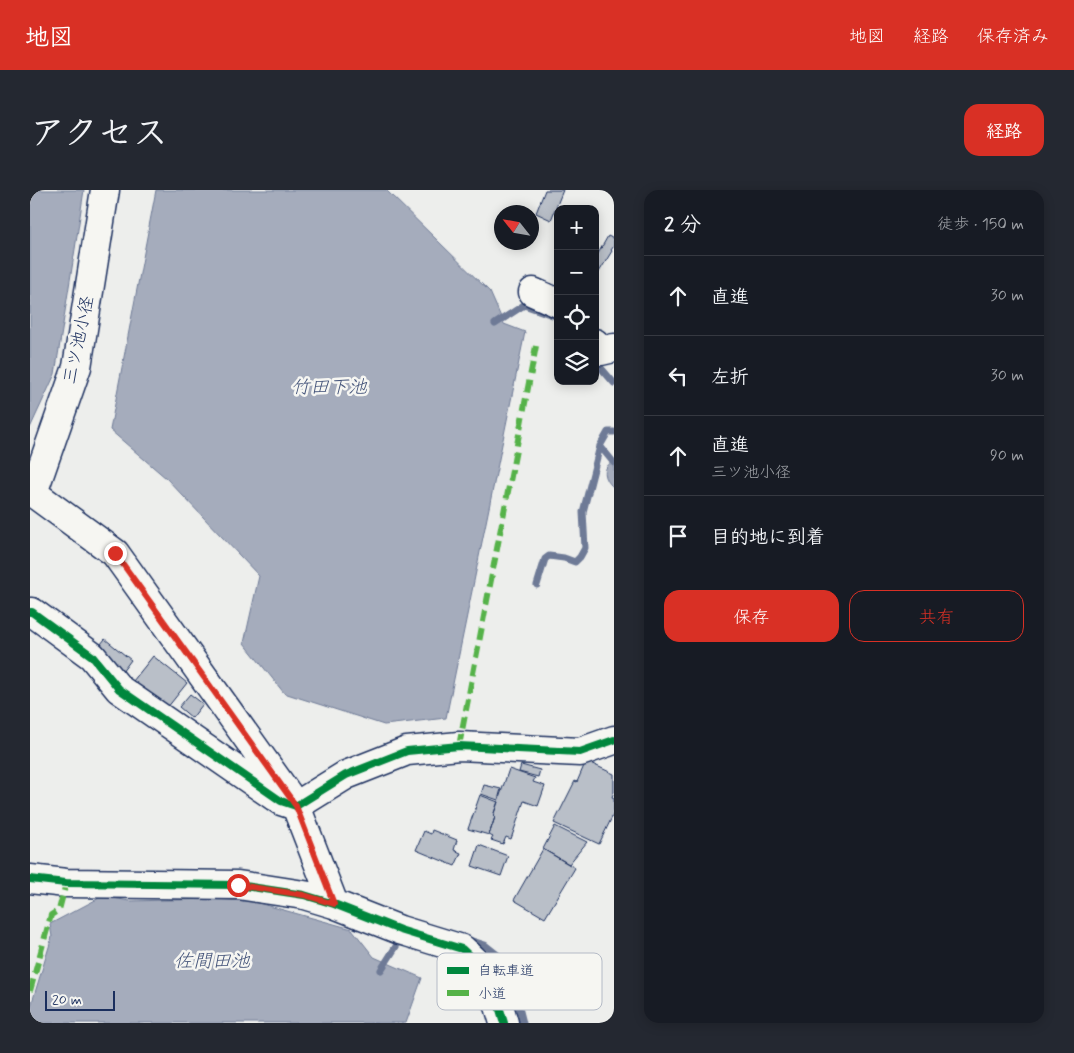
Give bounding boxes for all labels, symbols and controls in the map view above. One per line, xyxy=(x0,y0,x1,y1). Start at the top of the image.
text: 地図 xyxy=(25,23,73,54)
text: 地図 xyxy=(849,25,885,49)
text: 経路 xyxy=(913,25,949,49)
text: 保存済み xyxy=(977,25,1049,49)
button: 経路 xyxy=(964,104,1044,156)
text: アクセス xyxy=(30,111,168,157)
north arrow xyxy=(494,205,539,250)
map controls xyxy=(554,205,599,385)
button: + xyxy=(554,205,599,250)
text: 2 分 xyxy=(664,211,701,239)
text: 徒歩 · 150 m xyxy=(937,214,1024,235)
button: − xyxy=(554,250,599,295)
icon: ahead xyxy=(664,282,692,310)
text: 直進 xyxy=(711,285,749,310)
text: 30 m xyxy=(991,285,1024,306)
street label: 三ツ池小径 xyxy=(58,293,100,387)
button: locate xyxy=(554,295,599,340)
button: layers xyxy=(554,340,599,385)
icon: left xyxy=(664,362,692,390)
text: 左折 xyxy=(711,365,749,390)
text: 30 m xyxy=(991,365,1024,386)
water label: 竹田下池 xyxy=(291,375,368,400)
text: 直進 xyxy=(711,433,749,458)
icon: ahead xyxy=(664,442,692,470)
text: 90 m xyxy=(990,445,1024,466)
text: 三ツ池小径 xyxy=(711,462,791,483)
icon: arrive xyxy=(664,522,692,550)
text: 目的地に到着 xyxy=(711,525,825,550)
route end xyxy=(104,542,127,565)
button: 保存 xyxy=(664,590,839,642)
button: 共有 xyxy=(849,590,1024,642)
route start xyxy=(227,874,250,897)
water label: 佐間田池 xyxy=(174,949,251,974)
legend xyxy=(437,953,602,1010)
text: 自転車道 xyxy=(478,962,534,980)
text: 小道 xyxy=(478,985,506,1003)
scale bar xyxy=(45,988,115,1011)
text: 20 m xyxy=(52,991,82,1009)

